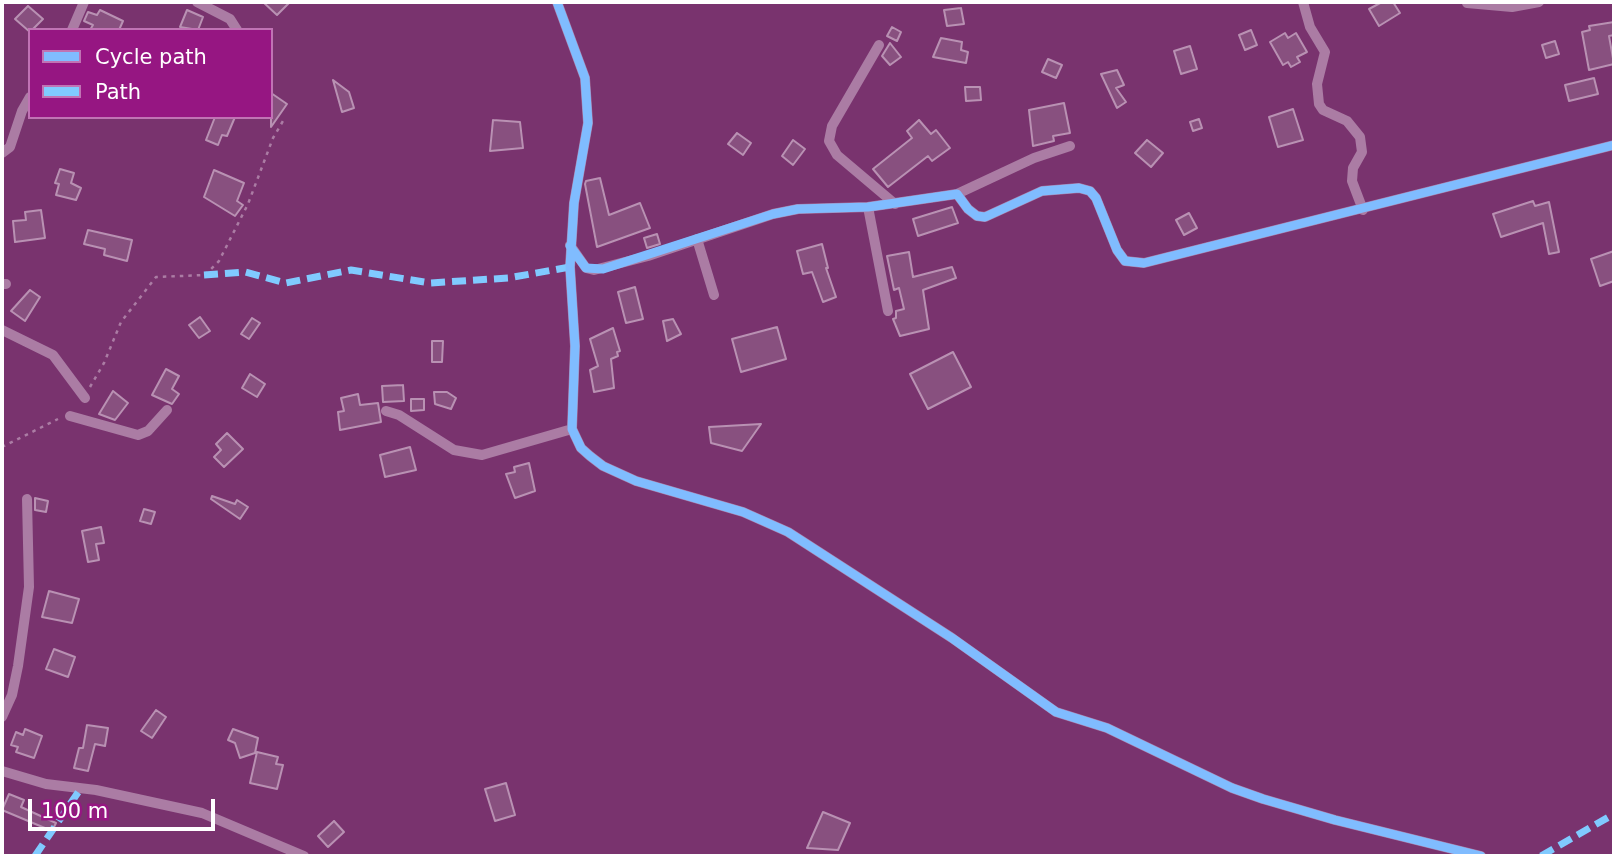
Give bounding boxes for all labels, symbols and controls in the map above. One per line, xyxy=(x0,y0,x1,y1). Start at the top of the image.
legend xyxy=(28,28,273,119)
text: Cycle path xyxy=(95,45,207,69)
text: Path xyxy=(95,80,141,104)
scale bar xyxy=(32,784,219,828)
text: 100 m xyxy=(41,799,108,823)

